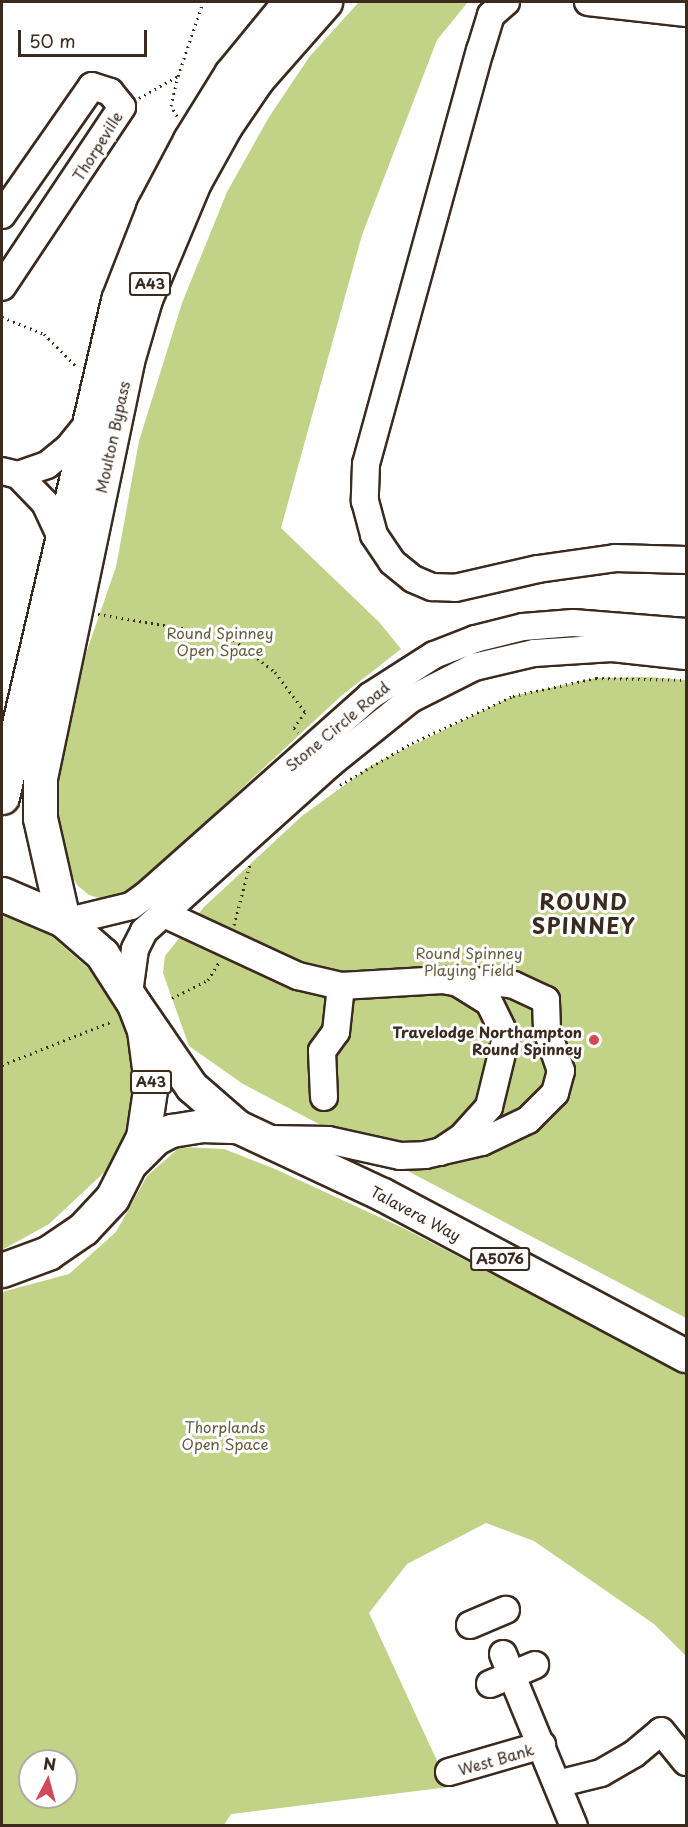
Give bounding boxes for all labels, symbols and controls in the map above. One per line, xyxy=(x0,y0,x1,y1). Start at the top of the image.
scale bar xyxy=(21,18,150,56)
text: 50 m xyxy=(29,27,76,54)
street label: Thorpeville xyxy=(69,108,125,184)
road number: A43 xyxy=(129,273,171,295)
street label: Moulton Bypass xyxy=(91,379,133,495)
park label: Round Spinney Open Space xyxy=(166,623,274,658)
street label: Stone Circle Road xyxy=(282,677,392,775)
district label: ROUND SPINNEY xyxy=(532,888,636,938)
park label: Round Spinney Playing Field xyxy=(415,943,523,978)
place label: Travelodge Northampton Round Spinney xyxy=(392,1022,582,1057)
marker: Travelodge Northampton Round Spinney xyxy=(587,1033,601,1047)
road number: A43 xyxy=(130,1071,172,1093)
street label: Talavera Way xyxy=(368,1182,464,1244)
road number: A5076 xyxy=(470,1248,530,1270)
park label: Thorplands Open Space xyxy=(182,1417,268,1452)
street label: West Bank xyxy=(456,1740,536,1778)
north arrow xyxy=(18,1749,78,1809)
text: N xyxy=(42,1750,57,1776)

